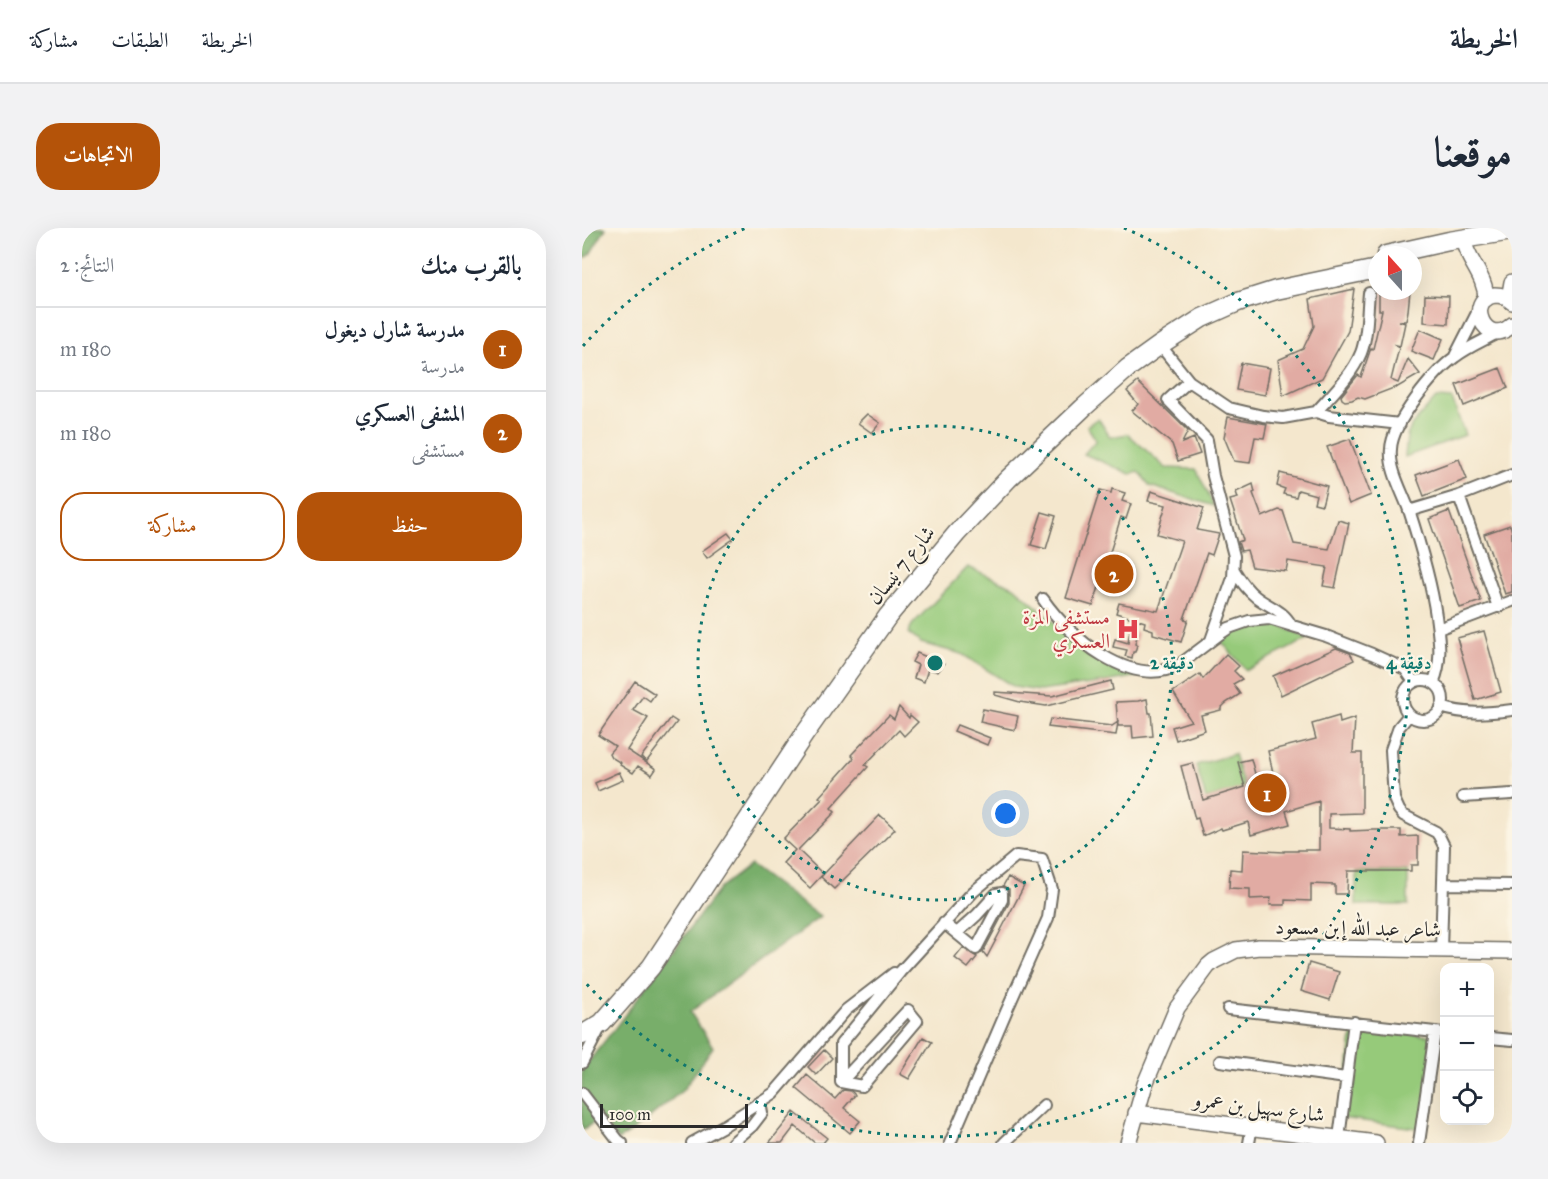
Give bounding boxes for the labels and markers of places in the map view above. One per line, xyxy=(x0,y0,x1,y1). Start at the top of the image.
pin: 2 xyxy=(1094,552,1134,596)
place label: مستشفى المزة العسكري xyxy=(1022,604,1110,657)
hospital icon: مستشفى المزة العسكري xyxy=(1115,616,1141,642)
centre of rings xyxy=(925,653,945,673)
pin: 1 xyxy=(1248,770,1286,816)

